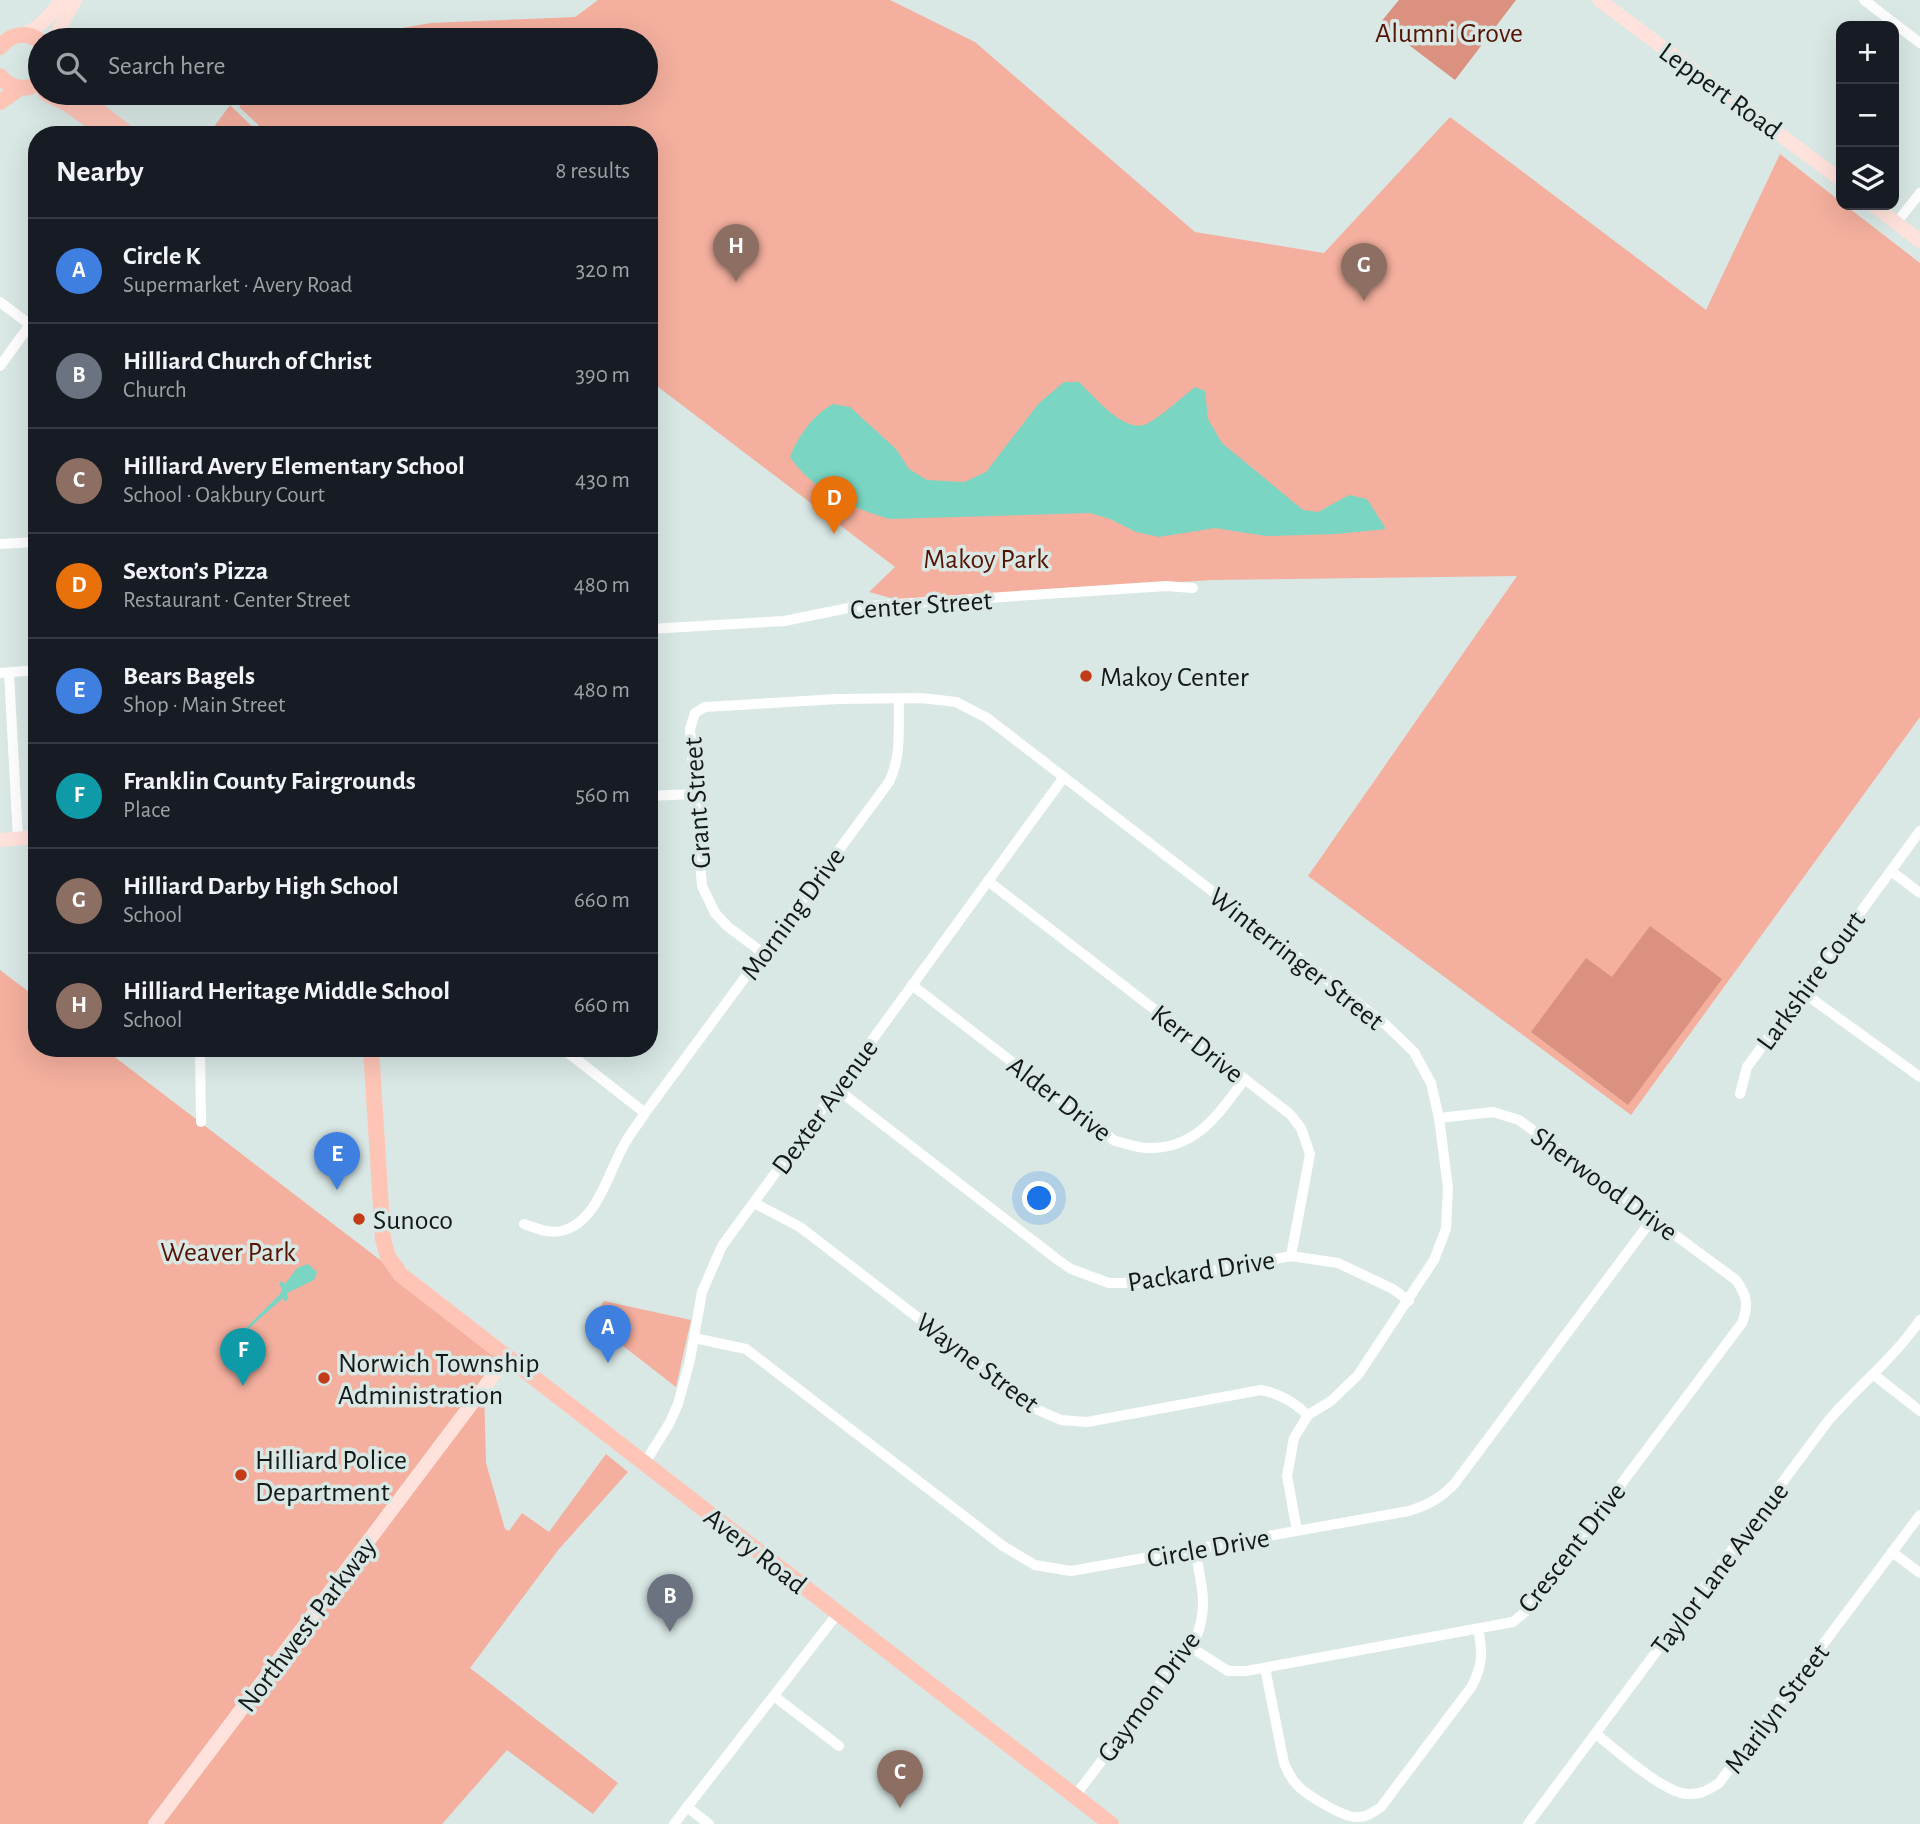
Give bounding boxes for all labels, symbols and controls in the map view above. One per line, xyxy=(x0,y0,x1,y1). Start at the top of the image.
park label: Alumni Grove xyxy=(1375,20,1523,48)
map controls xyxy=(1836,21,1899,210)
button: + xyxy=(1836,21,1899,84)
search box xyxy=(28,28,658,105)
street label: Leppert Road xyxy=(1653,38,1786,145)
icon: search xyxy=(52,48,90,86)
text: Search here xyxy=(108,53,226,79)
button: − xyxy=(1836,84,1899,147)
button: layers xyxy=(1836,147,1899,210)
text: Nearby xyxy=(56,157,144,187)
text: 8 results xyxy=(556,160,630,183)
pin: H xyxy=(713,224,759,282)
text: Circle K xyxy=(123,243,200,269)
pin: G xyxy=(1341,243,1387,301)
text: A xyxy=(72,259,86,282)
text: 320 m xyxy=(576,259,630,282)
text: Supermarket · Avery Road xyxy=(123,274,352,297)
text: Hilliard Church of Christ xyxy=(123,348,372,374)
text: B xyxy=(72,364,86,387)
text: 390 m xyxy=(575,364,630,387)
text: Church xyxy=(123,379,187,402)
text: Hilliard Avery Elementary School xyxy=(123,453,465,479)
text: C xyxy=(73,469,85,492)
text: 430 m xyxy=(575,469,630,492)
pin: D xyxy=(811,476,857,534)
text: School · Oakbury Court xyxy=(123,484,325,507)
park label: Makoy Park xyxy=(923,546,1049,574)
text: Sexton’s Pizza xyxy=(123,558,268,584)
text: D xyxy=(71,574,87,597)
text: 480 m xyxy=(574,574,630,597)
street label: Center Street xyxy=(849,587,993,625)
text: Restaurant · Center Street xyxy=(123,589,350,612)
text: Bears Bagels xyxy=(123,663,255,689)
place label: Makoy Center xyxy=(1100,664,1249,692)
marker: Makoy Center xyxy=(1078,668,1094,684)
text: E xyxy=(73,679,85,702)
text: 480 m xyxy=(574,679,630,702)
text: Shop · Main Street xyxy=(123,694,285,717)
street label: Grant Street xyxy=(679,736,717,869)
text: Franklin County Fairgrounds xyxy=(123,768,416,794)
text: F xyxy=(74,784,84,807)
text: 560 m xyxy=(575,784,630,807)
text: Place xyxy=(123,799,171,822)
street label: Morning Drive xyxy=(736,843,851,986)
text: Hilliard Darby High School xyxy=(123,873,399,899)
street label: Winterringer Street xyxy=(1203,883,1388,1036)
text: G xyxy=(72,889,86,912)
text: 660 m xyxy=(574,889,630,912)
text: School xyxy=(123,904,182,927)
street label: Larkshire Court xyxy=(1752,907,1871,1056)
text: Hilliard Heritage Middle School xyxy=(123,978,450,1004)
text: H xyxy=(71,994,87,1017)
text: 660 m xyxy=(574,994,630,1017)
street label: Kerr Drive xyxy=(1145,1000,1248,1089)
text: School xyxy=(123,1009,182,1032)
street label: Dexter Avenue xyxy=(767,1034,884,1180)
street label: Alder Drive xyxy=(1001,1052,1116,1148)
street label: Sherwood Drive xyxy=(1526,1122,1682,1247)
pin: E xyxy=(314,1132,360,1190)
your location xyxy=(1022,1181,1056,1215)
place label: Sunoco xyxy=(373,1207,453,1235)
marker: Sunoco xyxy=(351,1211,367,1227)
park label: Weaver Park xyxy=(160,1239,296,1267)
street label: Packard Drive xyxy=(1126,1247,1277,1297)
pin: A xyxy=(585,1305,631,1363)
street label: Wayne Street xyxy=(910,1309,1044,1419)
pin: F xyxy=(220,1328,266,1386)
place label: Norwich Township Administration xyxy=(338,1350,540,1410)
marker: Norwich Township Administration xyxy=(316,1370,332,1386)
place label: Hilliard Police Department xyxy=(255,1447,407,1507)
marker: Hilliard Police Department xyxy=(233,1467,249,1483)
street label: Crescent Drive xyxy=(1513,1478,1632,1618)
street label: Taylor Lane Avenue xyxy=(1647,1478,1794,1661)
street label: Avery Road xyxy=(698,1503,811,1600)
street label: Circle Drive xyxy=(1145,1524,1272,1574)
street label: Northwest Parkway xyxy=(233,1533,382,1718)
pin: B xyxy=(647,1574,693,1632)
street label: Gaymon Drive xyxy=(1093,1627,1206,1768)
street label: Marilyn Street xyxy=(1720,1639,1835,1779)
pin: C xyxy=(877,1750,923,1808)

